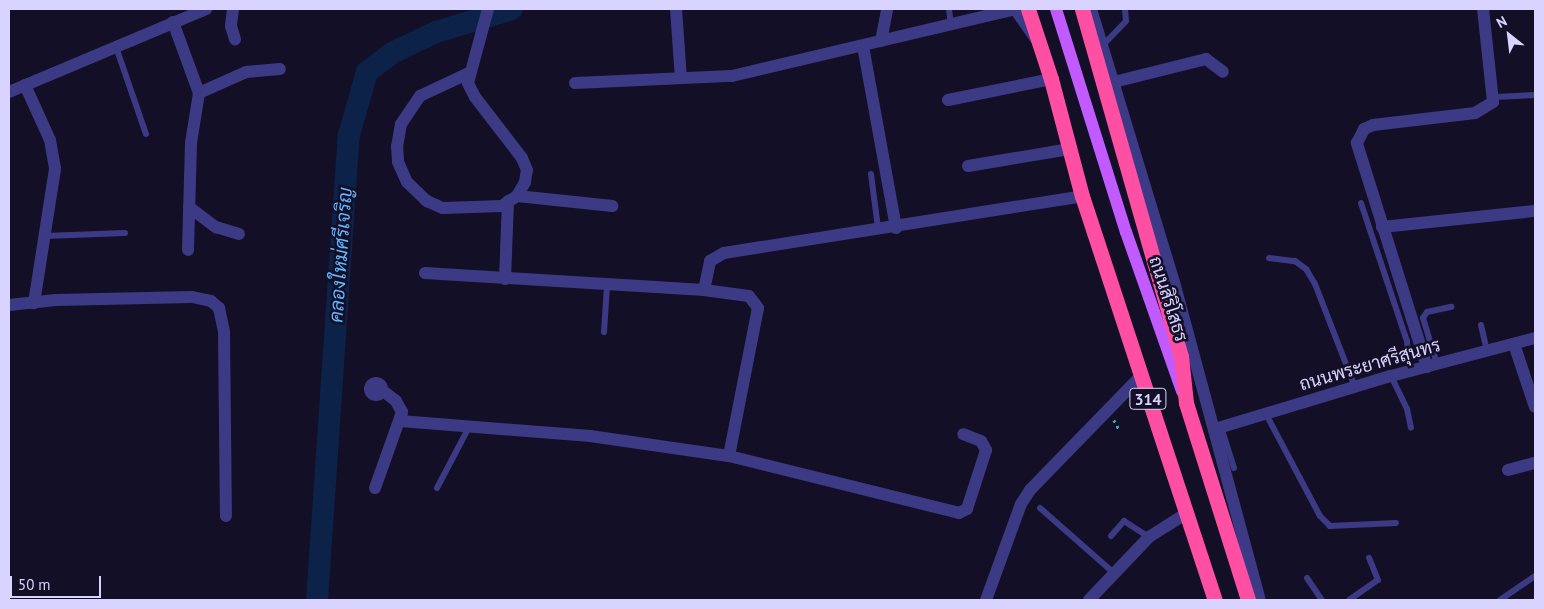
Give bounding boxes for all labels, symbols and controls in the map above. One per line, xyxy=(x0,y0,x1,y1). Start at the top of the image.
north arrow xyxy=(1484,10,1534,60)
text: N xyxy=(1493,12,1510,32)
water label: คลองใหม่ศรีเจริญ xyxy=(325,187,357,323)
street label: ถนนสิริโสธร xyxy=(1144,254,1192,344)
street label: ถนนพระยาศรีสุนทร xyxy=(1297,335,1443,395)
road number: 314 xyxy=(1129,386,1167,412)
scale bar xyxy=(12,566,104,598)
text: 50 m xyxy=(18,575,51,594)

